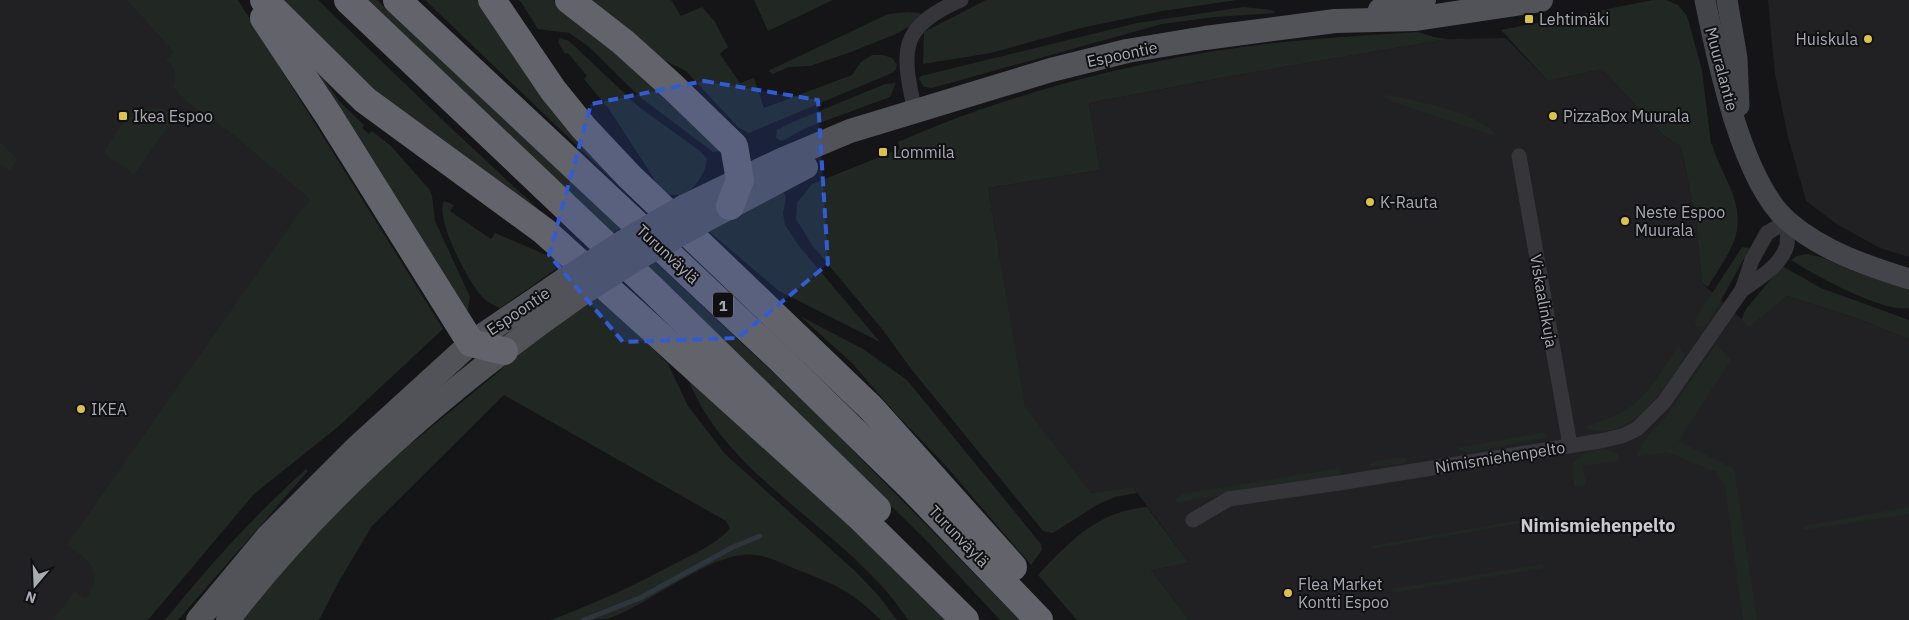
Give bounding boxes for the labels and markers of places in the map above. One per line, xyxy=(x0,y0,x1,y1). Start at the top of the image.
place label: Lehtimäki xyxy=(1539,9,1609,29)
marker: Lehtimäki xyxy=(1523,13,1535,25)
place label: Huiskula xyxy=(1796,29,1858,49)
marker: Huiskula xyxy=(1862,33,1874,45)
place label: Ikea Espoo xyxy=(133,106,213,126)
place label: PizzaBox Muurala xyxy=(1563,106,1690,126)
marker: Ikea Espoo xyxy=(117,110,129,122)
marker: PizzaBox Muurala xyxy=(1547,110,1559,122)
place label: Lommila xyxy=(893,142,955,162)
marker: Lommila xyxy=(877,146,889,158)
place label: K-Rauta xyxy=(1380,192,1438,212)
marker: K-Rauta xyxy=(1364,196,1376,208)
place label: Neste Espoo Muurala xyxy=(1635,202,1725,240)
marker: Neste Espoo Muurala xyxy=(1619,215,1631,227)
place label: IKEA xyxy=(91,399,127,419)
marker: IKEA xyxy=(75,403,87,415)
place label: Flea Market Kontti Espoo xyxy=(1298,574,1389,612)
marker: Flea Market Kontti Espoo xyxy=(1282,587,1294,599)

